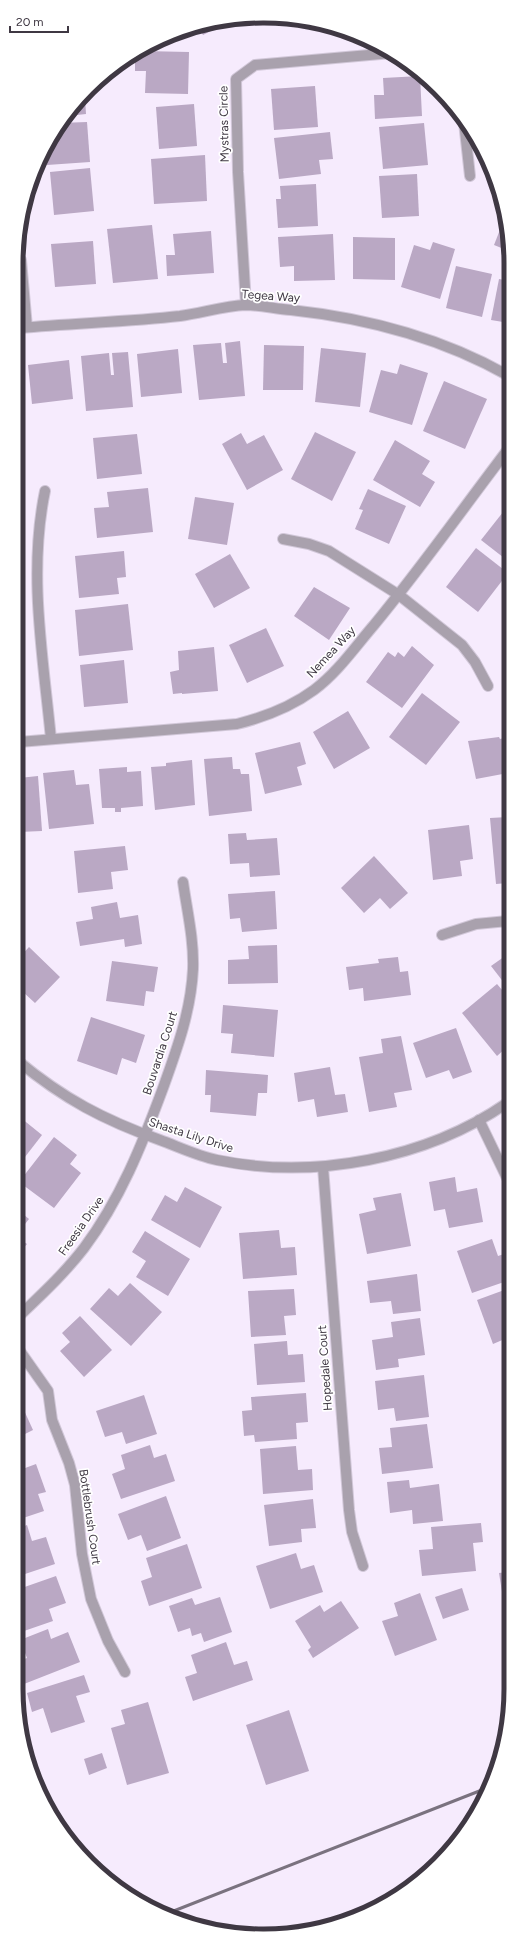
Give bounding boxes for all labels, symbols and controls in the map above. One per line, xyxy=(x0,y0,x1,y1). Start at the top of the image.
scale bar xyxy=(10,8,68,34)
text: 20 m xyxy=(16,15,44,29)
street label: Mystras Circle xyxy=(216,85,232,162)
street label: Tegea Way xyxy=(241,287,301,305)
street label: Nemea Way xyxy=(304,623,359,681)
street label: Bouvardia Court xyxy=(140,1009,180,1097)
street label: Shasta Lily Drive xyxy=(147,1115,235,1155)
street label: Freesia Drive xyxy=(56,1193,107,1258)
street label: Hopedale Court xyxy=(315,1324,335,1411)
street label: Bottlebrush Court xyxy=(76,1468,104,1566)

